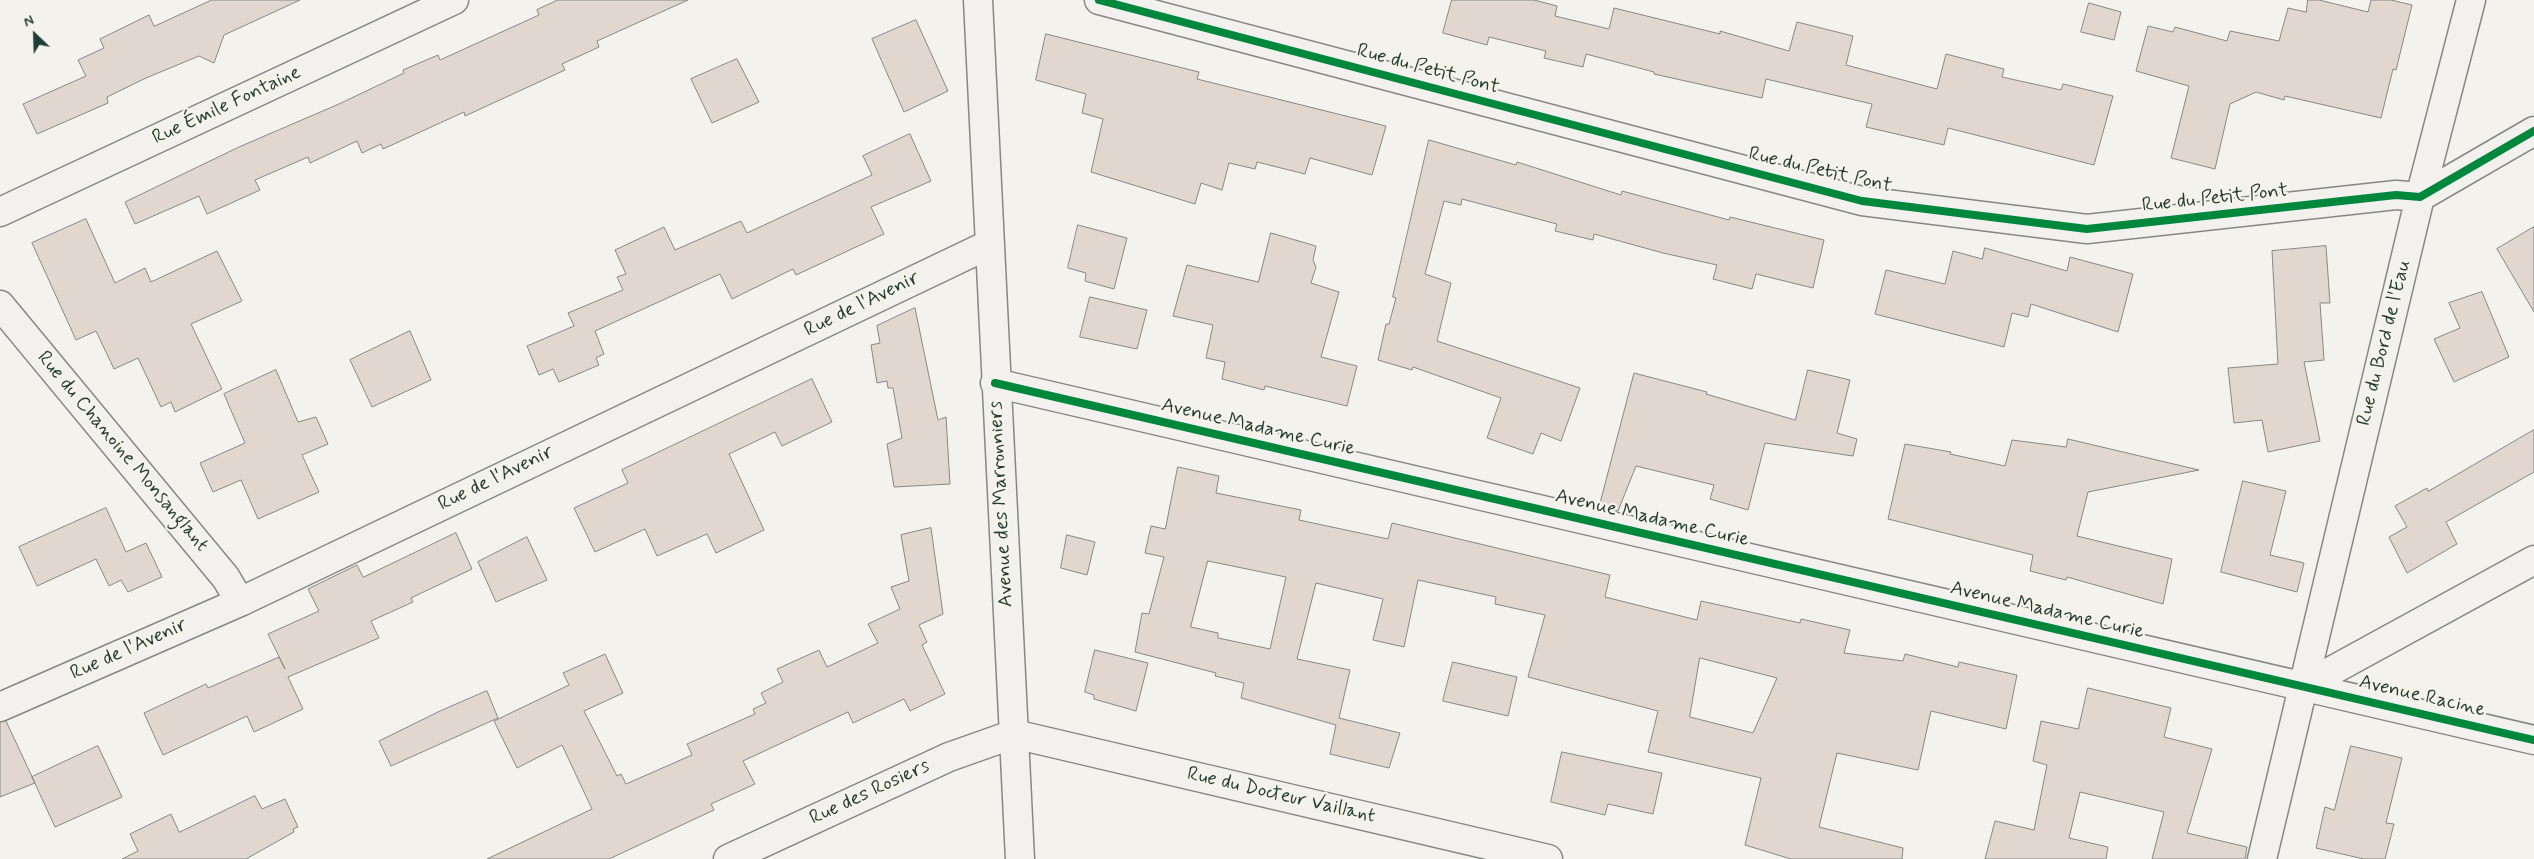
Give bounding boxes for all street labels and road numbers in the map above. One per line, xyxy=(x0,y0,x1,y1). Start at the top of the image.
street label: Rue du Petit Pont xyxy=(1354,39,1502,101)
street label: Rue Émile Fontaine xyxy=(149,61,305,151)
street label: Rue du Petit Pont xyxy=(1746,143,1894,199)
street label: Rue du Petit Pont xyxy=(2141,179,2289,219)
street label: Rue du Bord de l'Eau xyxy=(2353,258,2417,428)
street label: Rue de l'Avenir xyxy=(801,267,923,343)
street label: Rue du Chanoine Monsanglant xyxy=(31,347,213,557)
street label: Avenue Madame Curie xyxy=(1159,394,1357,462)
street label: Avenue des Marronniers xyxy=(985,400,1019,608)
street label: Rue de l'Avenir xyxy=(435,441,557,517)
street label: Avenue Madame Curie xyxy=(1553,485,1751,553)
street label: Avenue Madame Curie xyxy=(1948,577,2146,645)
street label: Rue de l'Avenir xyxy=(67,614,191,686)
street label: Avenue Racine xyxy=(2356,671,2488,723)
street label: Rue des Rosiers xyxy=(806,755,934,831)
street label: Rue du Docteur Vaillant xyxy=(1185,763,1377,829)

